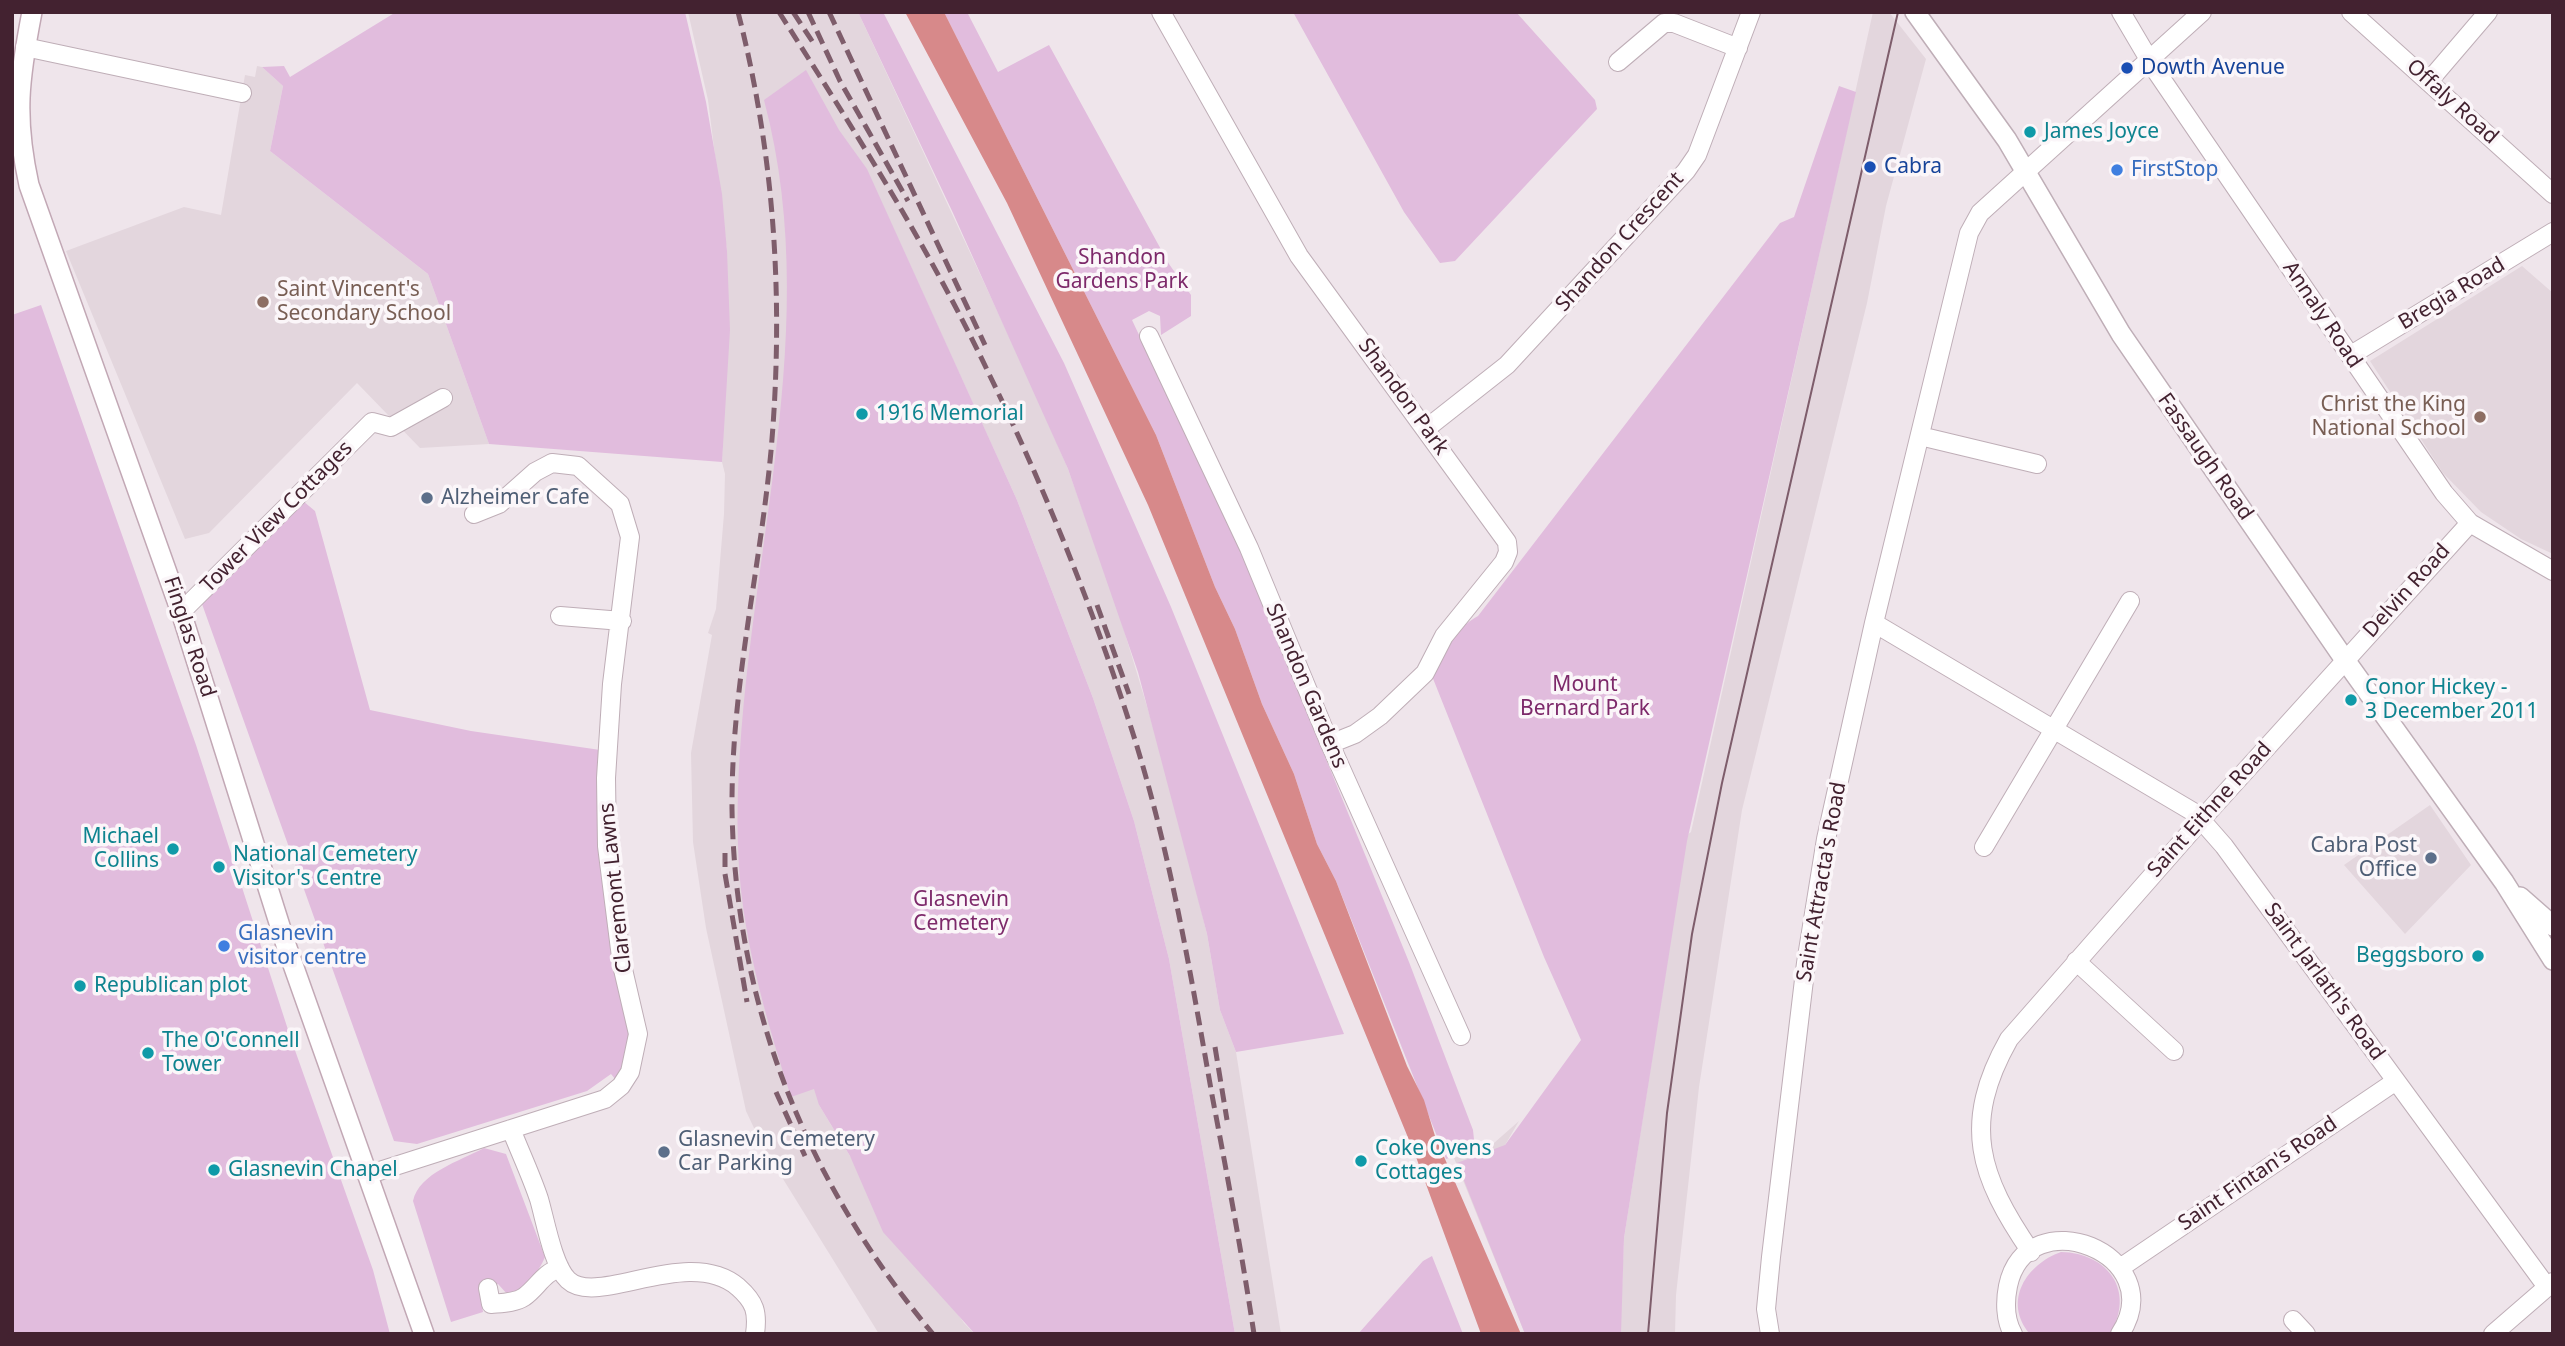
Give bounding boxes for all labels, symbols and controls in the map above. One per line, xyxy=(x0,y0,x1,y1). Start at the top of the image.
street label: Offaly Road xyxy=(2401,54,2503,150)
place label: Dowth Avenue xyxy=(2141,55,2285,81)
marker: Dowth Avenue xyxy=(2119,60,2135,76)
place label: James Joyce xyxy=(2044,119,2159,145)
marker: James Joyce xyxy=(2022,124,2038,140)
place label: Cabra xyxy=(1884,154,1942,180)
place label: FirstStop xyxy=(2131,157,2218,183)
marker: Cabra xyxy=(1862,159,1878,175)
marker: FirstStop xyxy=(2109,162,2125,178)
street label: Shandon Crescent xyxy=(1551,167,1689,317)
park label: Shandon Gardens Park xyxy=(1056,245,1188,295)
street label: Bregia Road xyxy=(2394,252,2510,336)
street label: Annaly Road xyxy=(2277,257,2367,373)
place label: Saint Vincent's Secondary School xyxy=(277,277,451,327)
marker: Saint Vincent's Secondary School xyxy=(255,294,271,310)
street label: Shandon Park xyxy=(1352,334,1454,460)
street label: Fassaugh Road xyxy=(2152,389,2258,525)
place label: Christ the King National School xyxy=(2312,392,2466,442)
place label: 1916 Memorial xyxy=(876,401,1024,427)
marker: 1916 Memorial xyxy=(854,406,870,422)
marker: Christ the King National School xyxy=(2472,409,2488,425)
street label: Tower View Cottages xyxy=(196,436,358,598)
place label: Alzheimer Cafe xyxy=(441,485,590,511)
marker: Alzheimer Cafe xyxy=(419,490,435,506)
street label: Delvin Road xyxy=(2358,539,2456,643)
street label: Finglas Road xyxy=(158,573,220,701)
street label: Shandon Gardens xyxy=(1260,600,1352,772)
park label: Mount Bernard Park xyxy=(1520,672,1650,722)
place label: Conor Hickey - 3 December 2011 xyxy=(2365,675,2538,725)
marker: Conor Hickey - 3 December 2011 xyxy=(2343,692,2359,708)
street label: Saint Eithne Road xyxy=(2143,737,2277,883)
street label: Saint Attracta's Road xyxy=(1792,780,1852,984)
street label: Claremont Lawns xyxy=(595,802,637,974)
place label: Michael Collins xyxy=(82,824,159,874)
place label: Cabra Post Office xyxy=(2310,833,2417,883)
marker: Michael Collins xyxy=(165,841,181,857)
place label: National Cemetery Visitor's Centre xyxy=(233,842,417,892)
marker: Cabra Post Office xyxy=(2423,850,2439,866)
marker: National Cemetery Visitor's Centre xyxy=(211,859,227,875)
park label: Glasnevin Cemetery xyxy=(913,887,1009,937)
street label: Saint Jarlath's Road xyxy=(2258,898,2390,1066)
place label: Glasnevin visitor centre xyxy=(238,921,367,971)
marker: Glasnevin visitor centre xyxy=(216,938,232,954)
place label: Beggsboro xyxy=(2356,943,2464,969)
marker: Beggsboro xyxy=(2470,948,2486,964)
place label: Republican plot xyxy=(94,973,247,999)
marker: Republican plot xyxy=(72,978,88,994)
place label: The O'Connell Tower xyxy=(162,1028,300,1078)
marker: The O'Connell Tower xyxy=(140,1045,156,1061)
street label: Saint Fintan's Road xyxy=(2174,1111,2342,1237)
place label: Glasnevin Cemetery Car Parking xyxy=(678,1127,875,1177)
place label: Coke Ovens Cottages xyxy=(1375,1136,1491,1186)
marker: Glasnevin Cemetery Car Parking xyxy=(656,1144,672,1160)
marker: Coke Ovens Cottages xyxy=(1353,1153,1369,1169)
place label: Glasnevin Chapel xyxy=(228,1157,398,1183)
marker: Glasnevin Chapel xyxy=(206,1162,222,1178)

